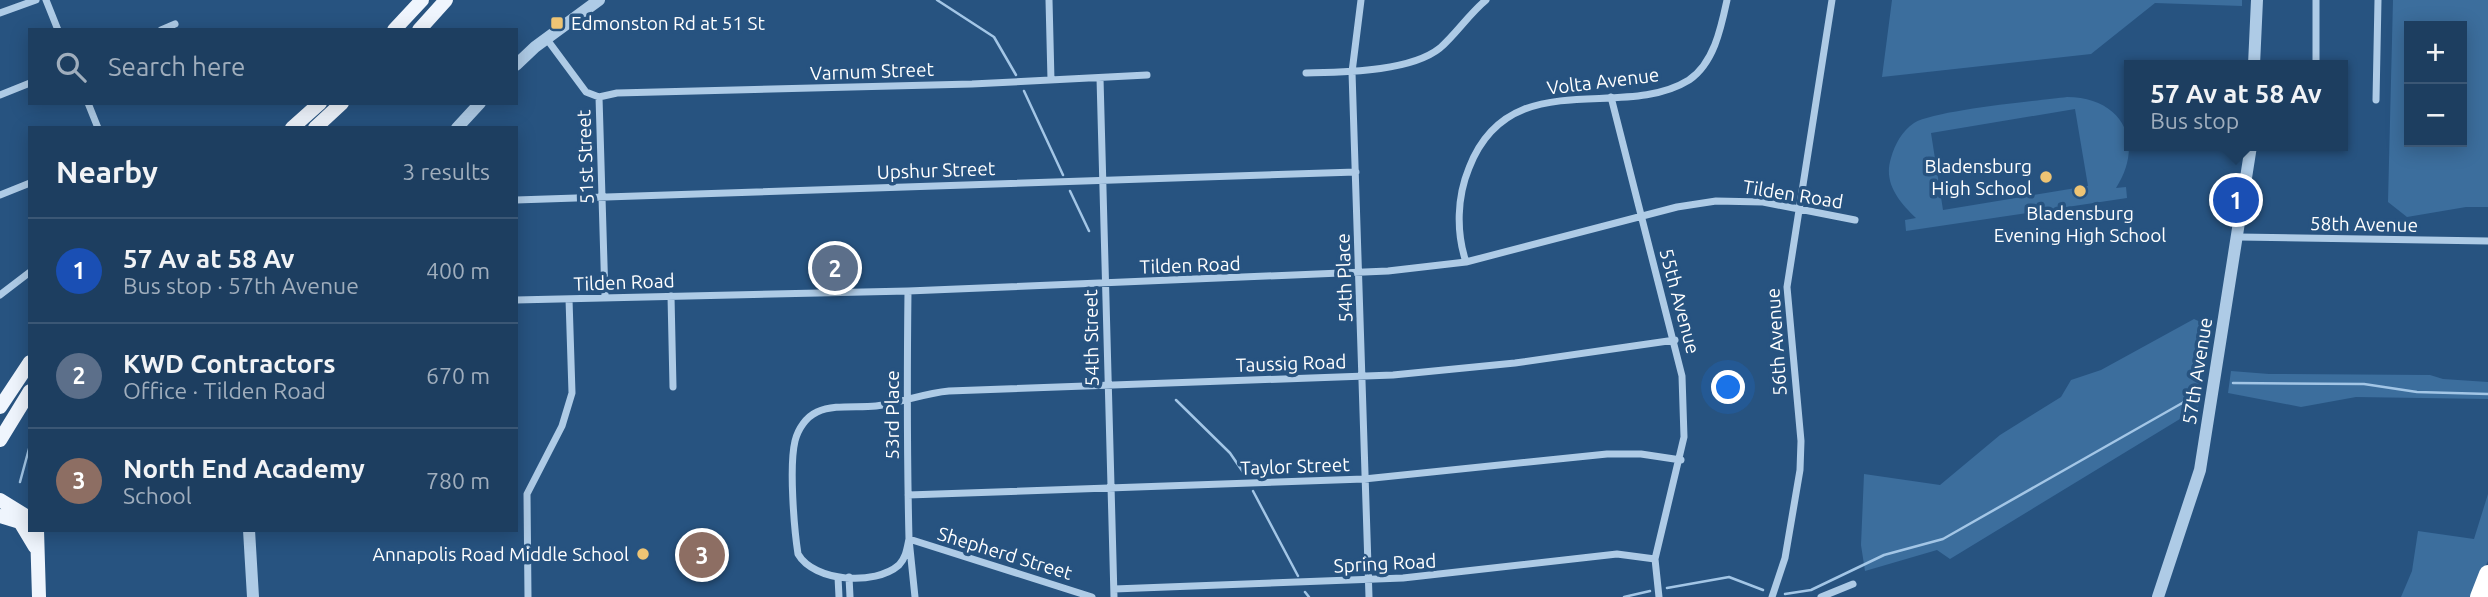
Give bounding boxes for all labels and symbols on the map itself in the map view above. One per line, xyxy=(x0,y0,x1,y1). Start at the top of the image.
place label: Edmonston Rd at 51 St xyxy=(571,12,766,34)
marker: Edmonston Rd at 51 St xyxy=(549,15,565,31)
street label: Varnum Street xyxy=(810,58,935,84)
street label: Volta Avenue xyxy=(1546,63,1660,99)
street label: 51st Street xyxy=(572,109,598,205)
place label: Bladensburg High School xyxy=(1924,155,2032,199)
street label: Upshur Street xyxy=(876,157,996,183)
marker: Bladensburg High School xyxy=(2038,169,2054,185)
pin: 1 xyxy=(2213,174,2259,226)
street label: Tilden Road xyxy=(1741,175,1845,213)
marker: Bladensburg Evening High School xyxy=(2072,183,2088,199)
place label: Bladensburg Evening High School xyxy=(1994,202,2166,246)
street label: 58th Avenue xyxy=(2310,212,2418,236)
street label: 54th Place xyxy=(1331,233,1357,323)
pin: 2 xyxy=(812,242,858,294)
street label: 55th Avenue xyxy=(1655,246,1705,356)
street label: Tilden Road xyxy=(1139,252,1241,278)
street label: Tilden Road xyxy=(573,269,675,295)
street label: 56th Avenue xyxy=(1761,287,1791,397)
street label: 54th Street xyxy=(1079,289,1103,387)
street label: 57th Avenue xyxy=(2178,316,2216,426)
street label: Taussig Road xyxy=(1235,350,1347,376)
street label: 53rd Place xyxy=(881,370,903,460)
your location xyxy=(1711,370,1745,404)
street label: Taylor Street xyxy=(1240,453,1351,479)
street label: Shepherd Street xyxy=(935,522,1075,584)
pin: 3 xyxy=(679,529,725,581)
place label: Annapolis Road Middle School xyxy=(373,543,629,565)
marker: Annapolis Road Middle School xyxy=(635,546,651,562)
street label: Spring Road xyxy=(1333,549,1437,577)

